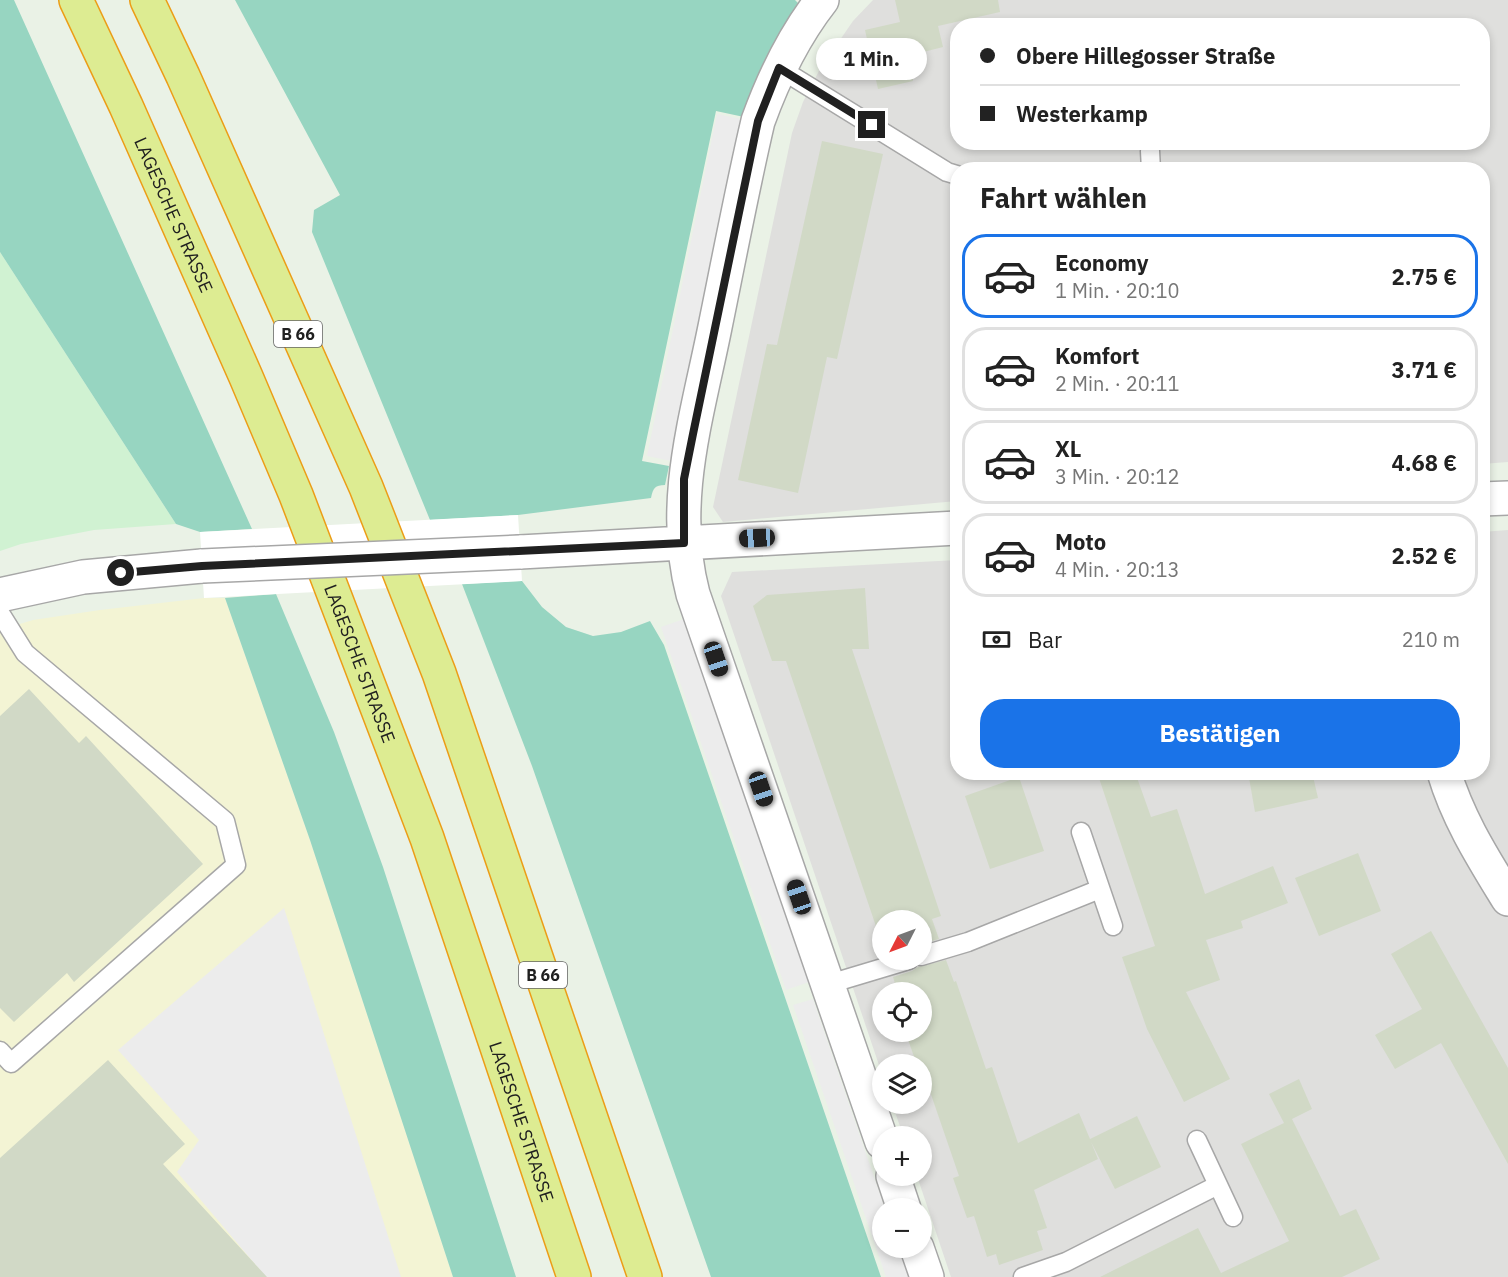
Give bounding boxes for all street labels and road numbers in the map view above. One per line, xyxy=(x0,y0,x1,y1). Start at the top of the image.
street label: LAGESCHE STRASSE xyxy=(130,133,219,296)
road number: B 66 xyxy=(274,321,322,347)
street label: LAGESCHE STRASSE xyxy=(320,581,401,746)
road number: B 66 xyxy=(519,962,567,988)
street label: LAGESCHE STRASSE xyxy=(484,1038,559,1205)

